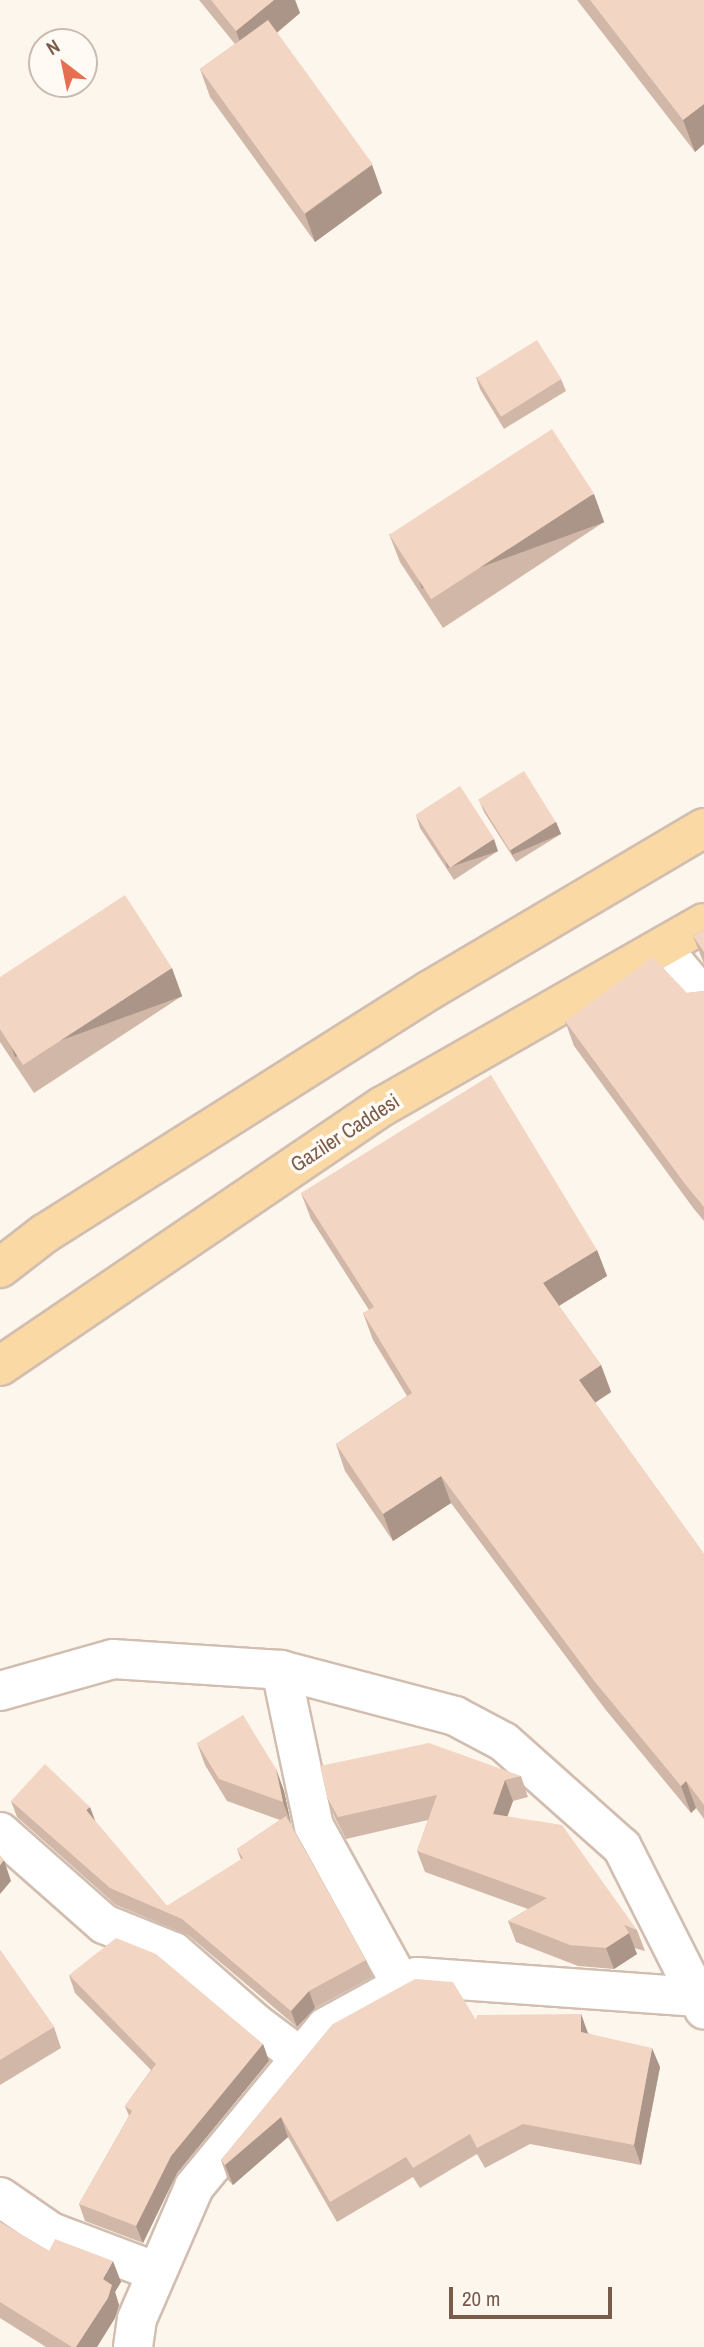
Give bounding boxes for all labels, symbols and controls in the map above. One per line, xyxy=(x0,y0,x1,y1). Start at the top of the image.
north arrow xyxy=(28,28,98,98)
text: N xyxy=(41,33,65,61)
street label: Gaziler Caddesi xyxy=(286,1089,404,1177)
scale bar xyxy=(452,2274,615,2318)
text: 20 m xyxy=(462,2284,500,2313)

